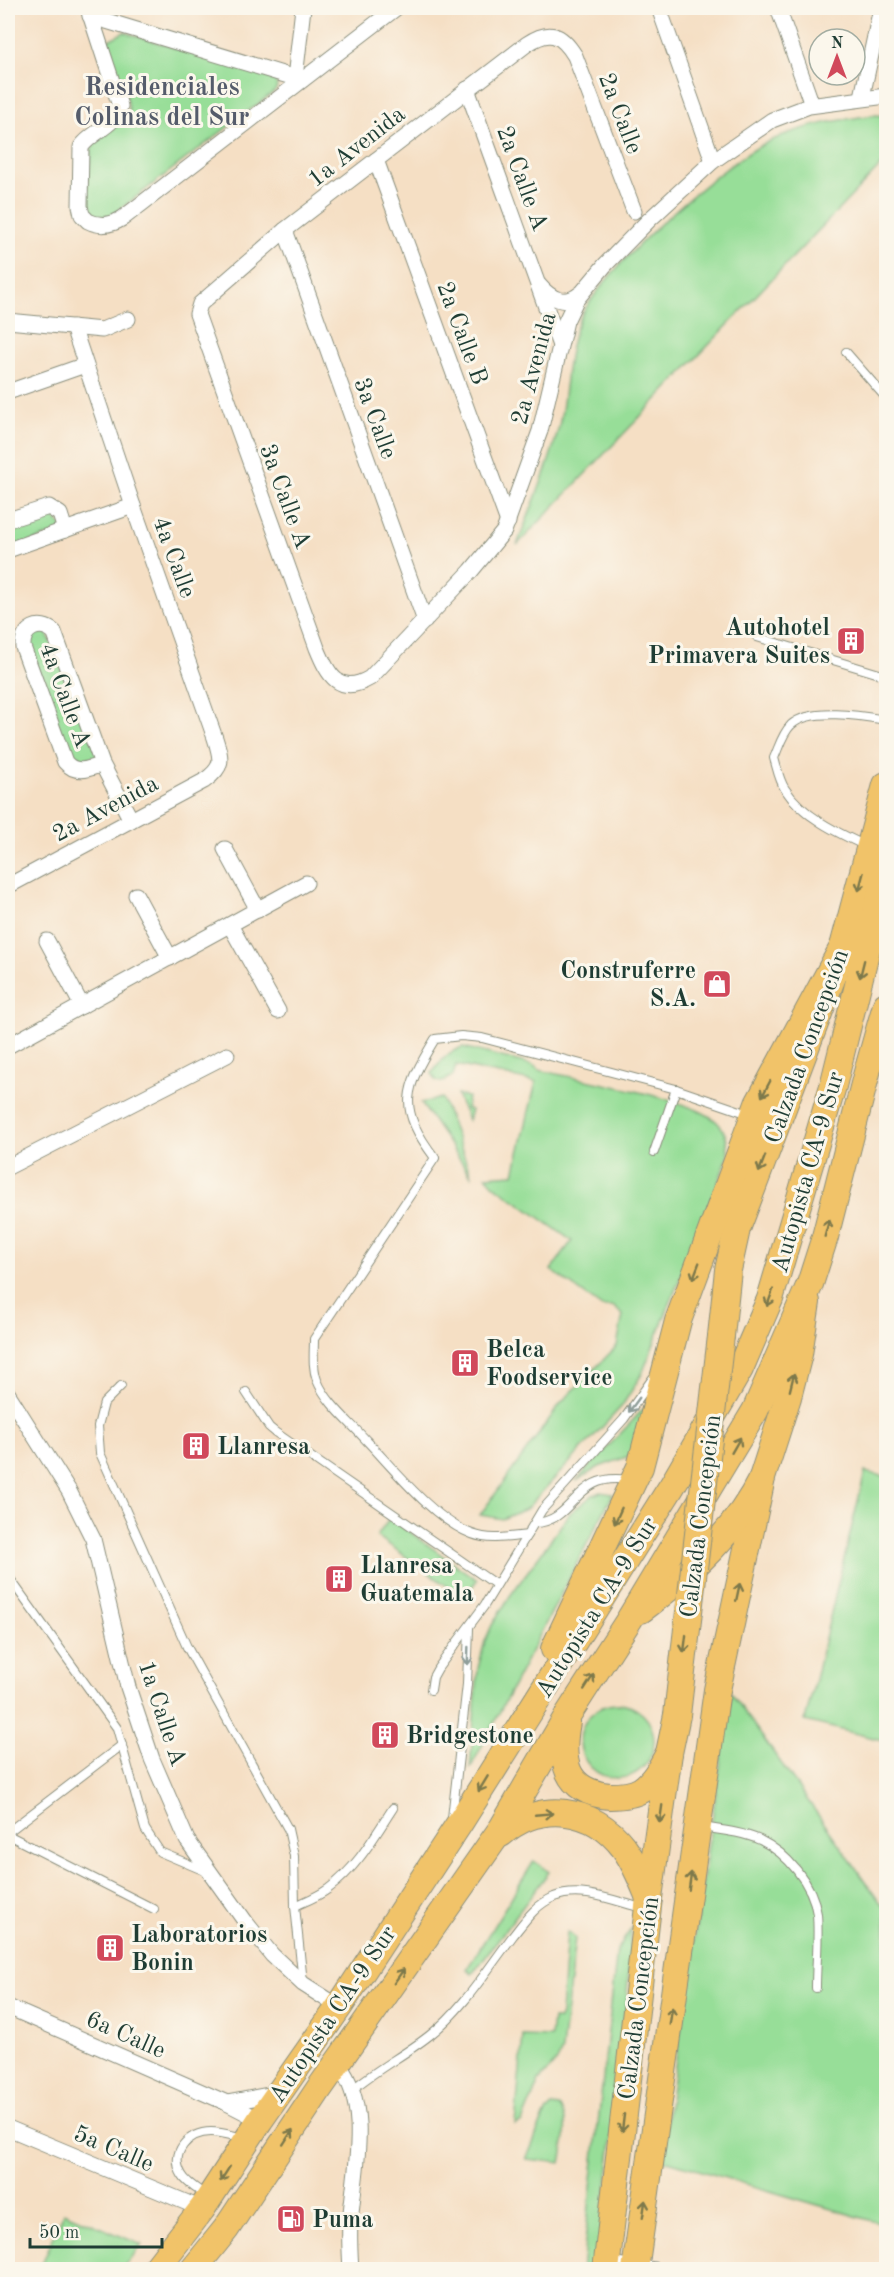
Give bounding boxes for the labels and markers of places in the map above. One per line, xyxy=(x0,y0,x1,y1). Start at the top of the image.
place label: Autohotel Primavera Suites xyxy=(648,617,830,669)
building icon: Autohotel Primavera Suites xyxy=(835,625,867,657)
place label: Construferre S.A. xyxy=(560,960,696,1012)
shop icon: Construferre S.A. xyxy=(701,968,733,1000)
place label: Belca Foodservice xyxy=(486,1339,613,1391)
building icon: Belca Foodservice xyxy=(449,1347,481,1379)
building icon: Llanresa xyxy=(180,1430,212,1462)
place label: Llanresa xyxy=(217,1436,310,1460)
place label: Llanresa Guatemala xyxy=(360,1555,474,1607)
building icon: Llanresa Guatemala xyxy=(323,1563,355,1595)
building icon: Bridgestone xyxy=(369,1719,401,1751)
place label: Bridgestone xyxy=(406,1725,534,1749)
place label: Laboratorios Bonin xyxy=(131,1924,267,1976)
building icon: Laboratorios Bonin xyxy=(94,1932,126,1964)
fuel station icon: Puma xyxy=(275,2203,307,2235)
place label: Puma xyxy=(312,2209,373,2233)

